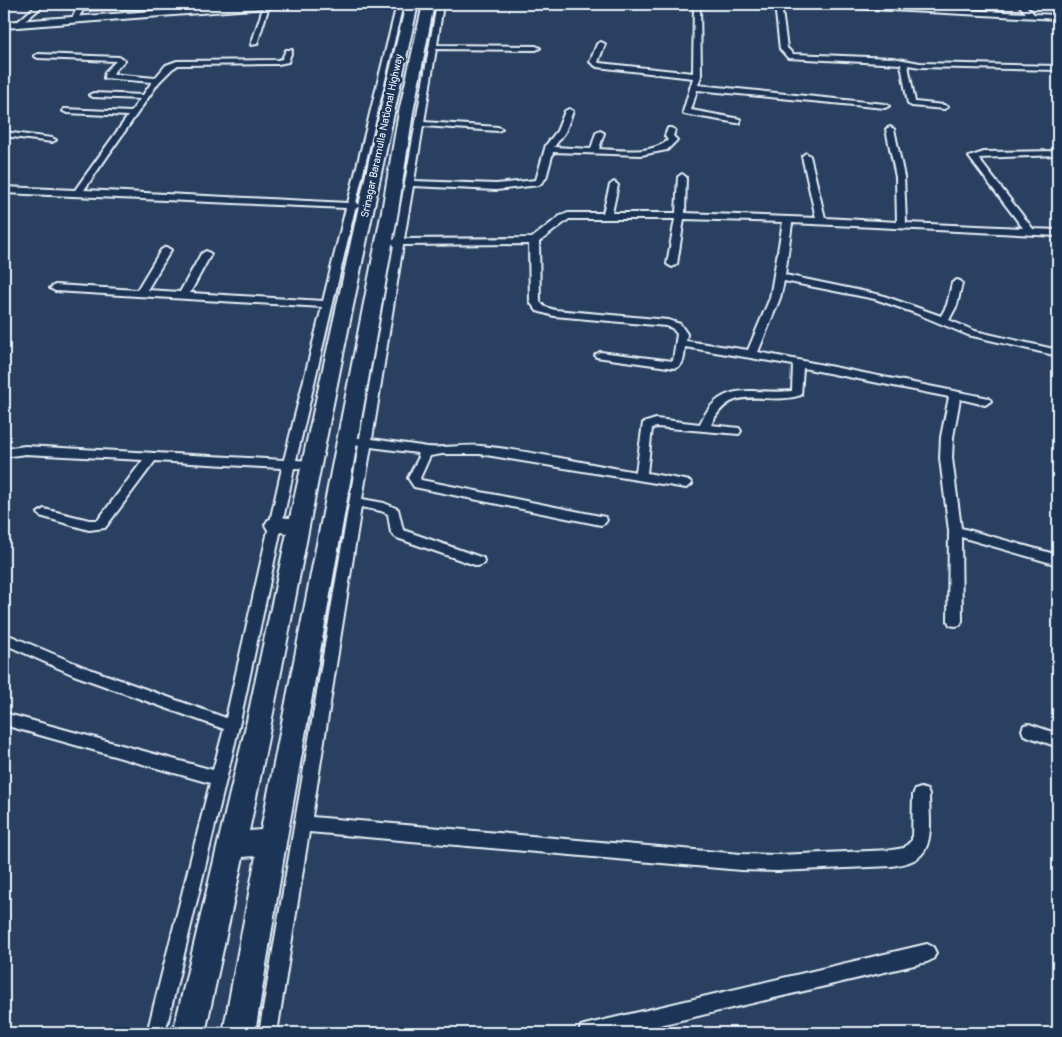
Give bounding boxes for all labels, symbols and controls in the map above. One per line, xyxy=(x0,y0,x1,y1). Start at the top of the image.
street label: Srinagar Baramulla National Highway xyxy=(358,53,406,219)

